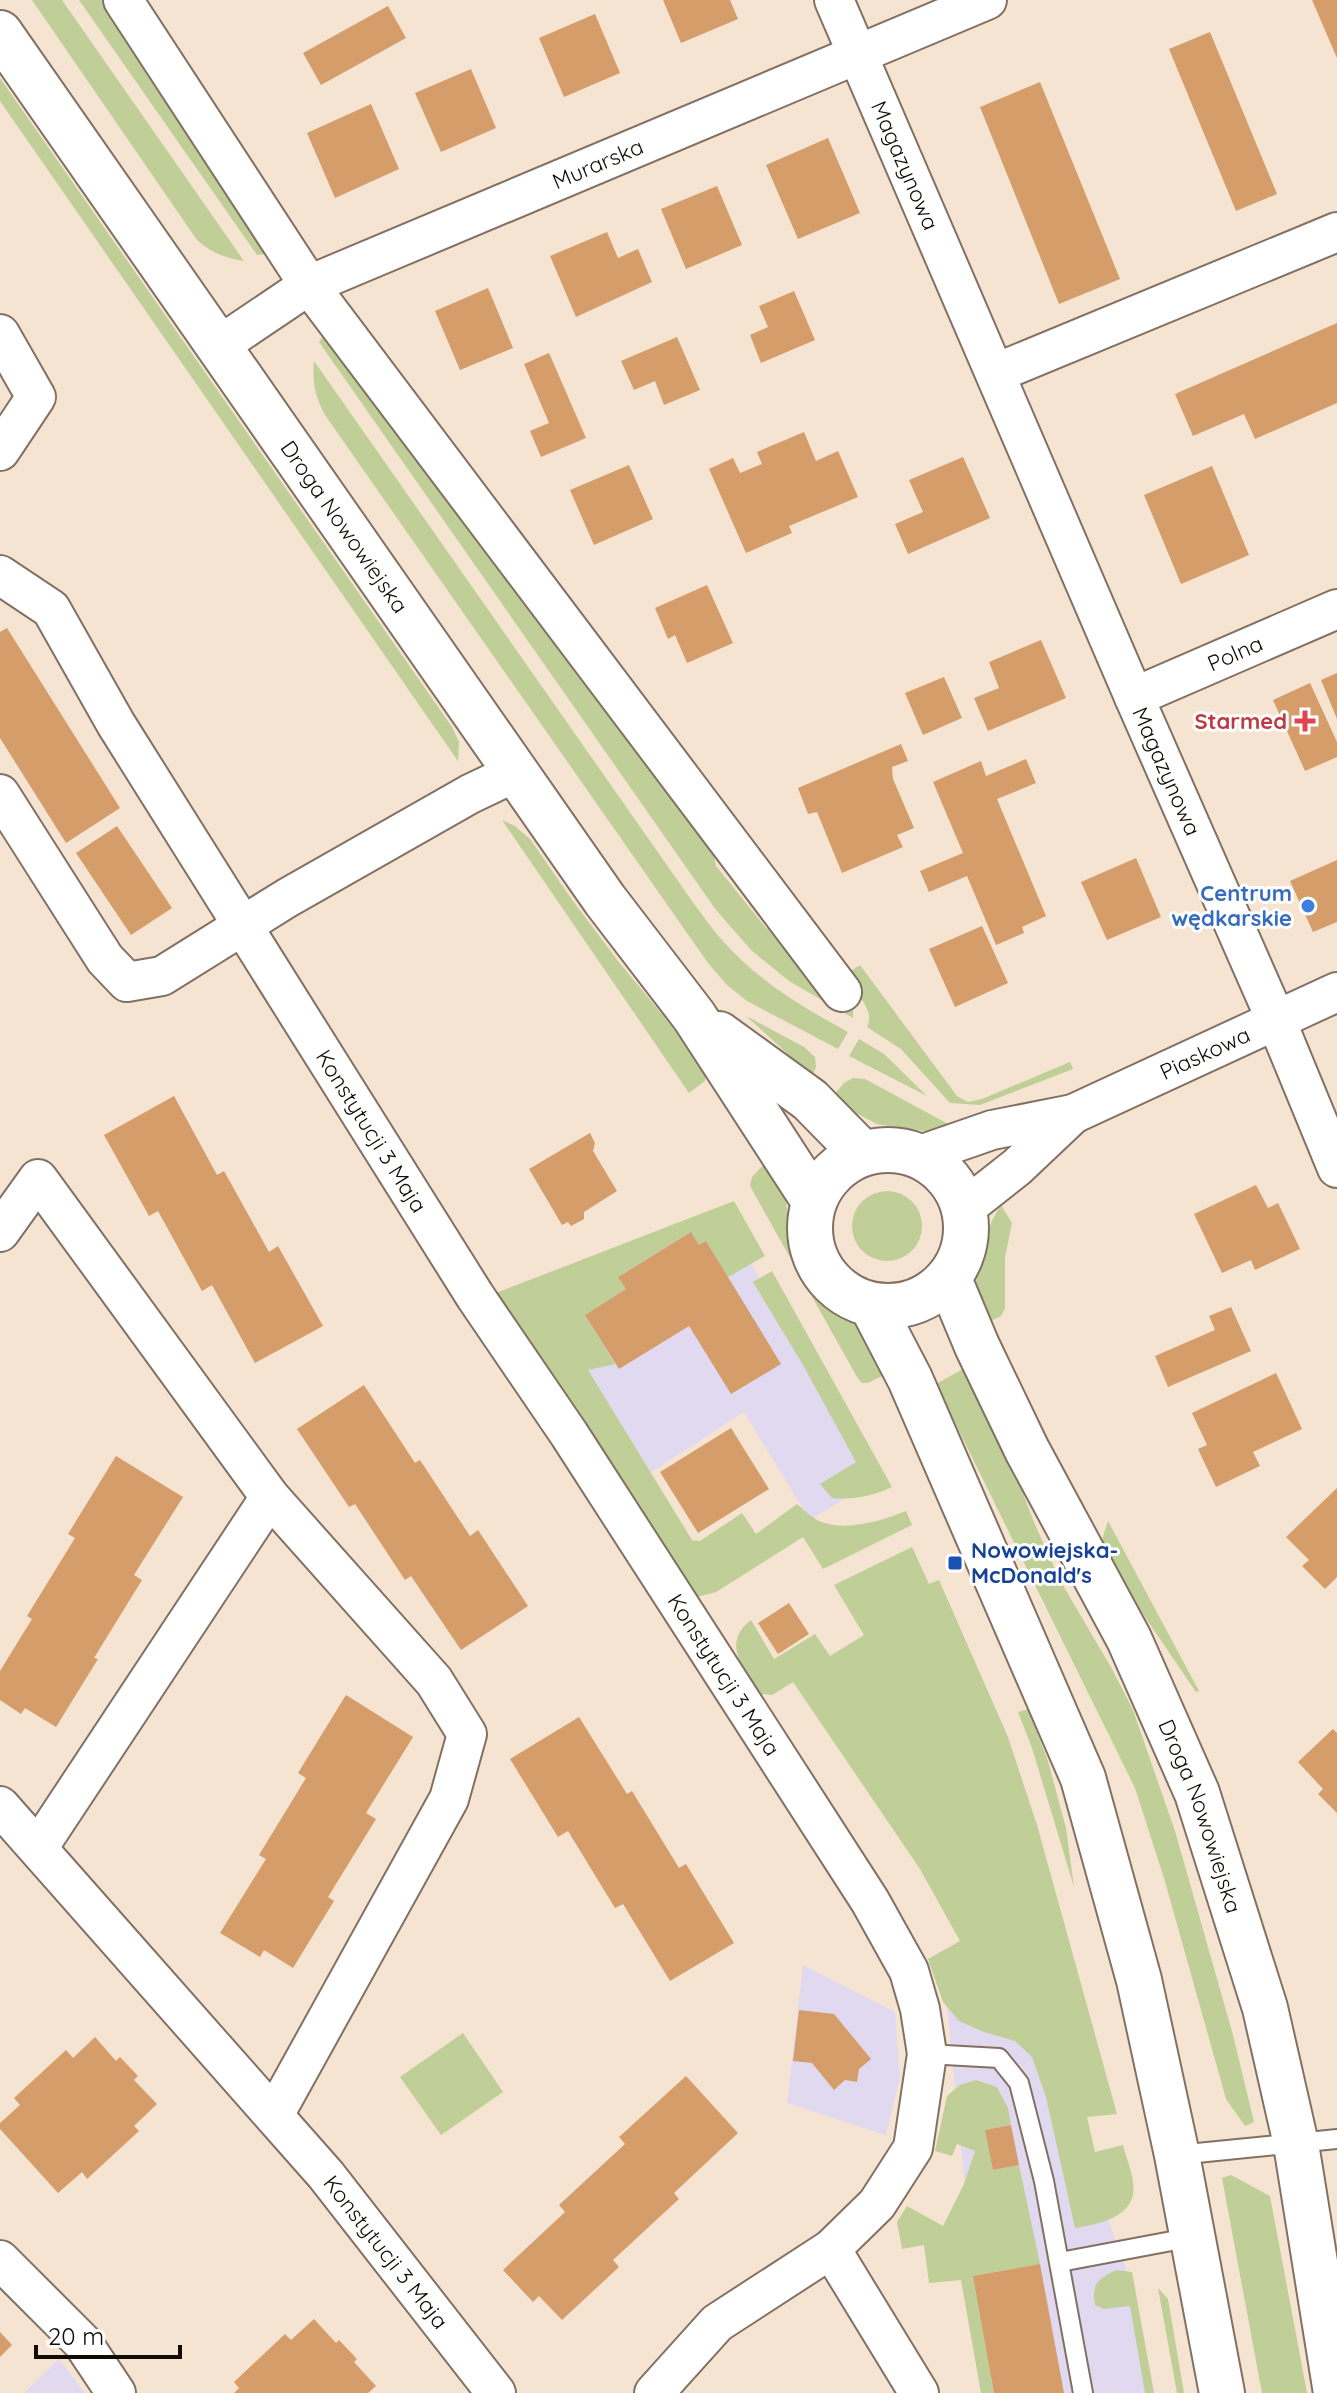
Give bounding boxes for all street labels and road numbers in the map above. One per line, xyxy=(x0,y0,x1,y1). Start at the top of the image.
street label: Magazynowa xyxy=(865,97,945,234)
street label: Murarska xyxy=(548,132,647,195)
street label: Droga Nowowiejska xyxy=(275,435,414,618)
street label: Polna xyxy=(1203,629,1267,677)
street label: Magazynowa xyxy=(1126,703,1207,840)
street label: Piaskowa xyxy=(1155,1020,1254,1086)
street label: Konstytucji 3 Maja xyxy=(310,1044,433,1218)
street label: Konstytucji 3 Maja xyxy=(662,1588,787,1761)
street label: Droga Nowowiejska xyxy=(1152,1715,1248,1916)
street label: Konstytucji 3 Maja xyxy=(317,2170,455,2334)

